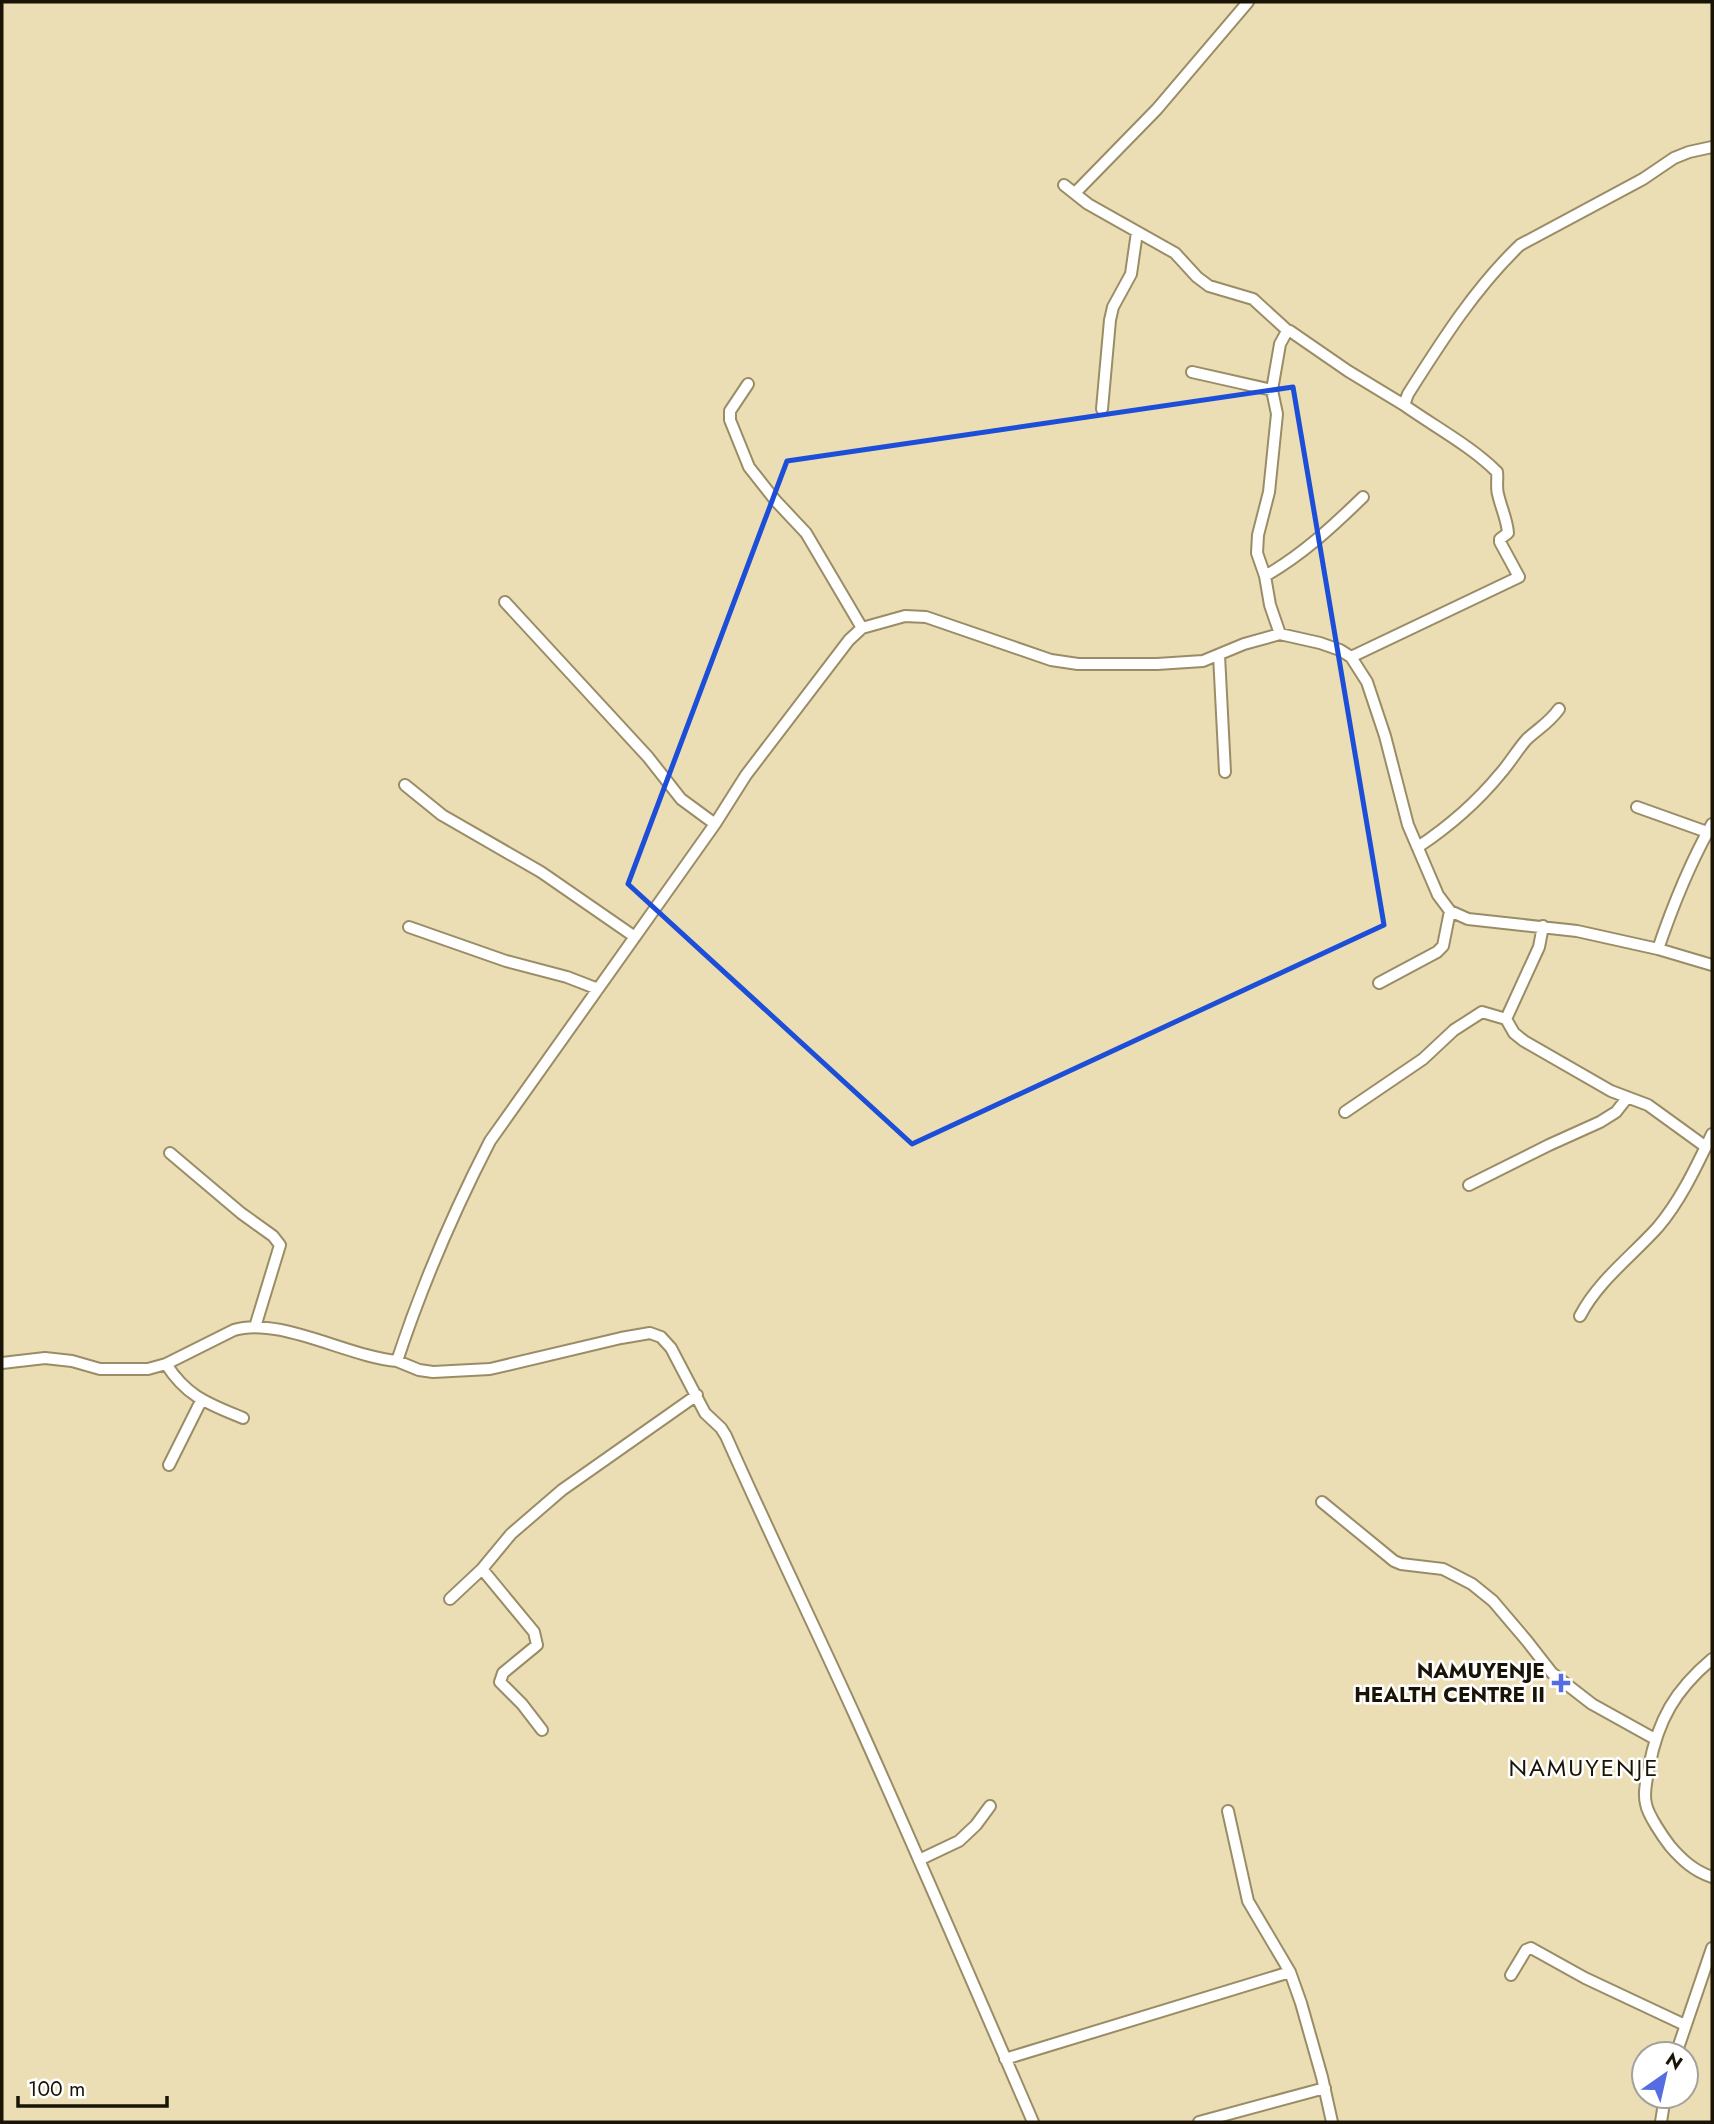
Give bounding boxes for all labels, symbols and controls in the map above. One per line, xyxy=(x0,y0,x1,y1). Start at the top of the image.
place label: NAMUYENJE HEALTH CENTRE II xyxy=(1354,1656,1545,1710)
marker: NAMUYENJE HEALTH CENTRE II xyxy=(1551,1673,1571,1693)
district label: NAMUYENJE xyxy=(1508,1750,1660,1785)
north arrow xyxy=(1630,2040,1700,2110)
text: N xyxy=(1660,2046,1688,2077)
scale bar xyxy=(18,2064,166,2108)
text: 100 m xyxy=(28,2074,85,2104)

